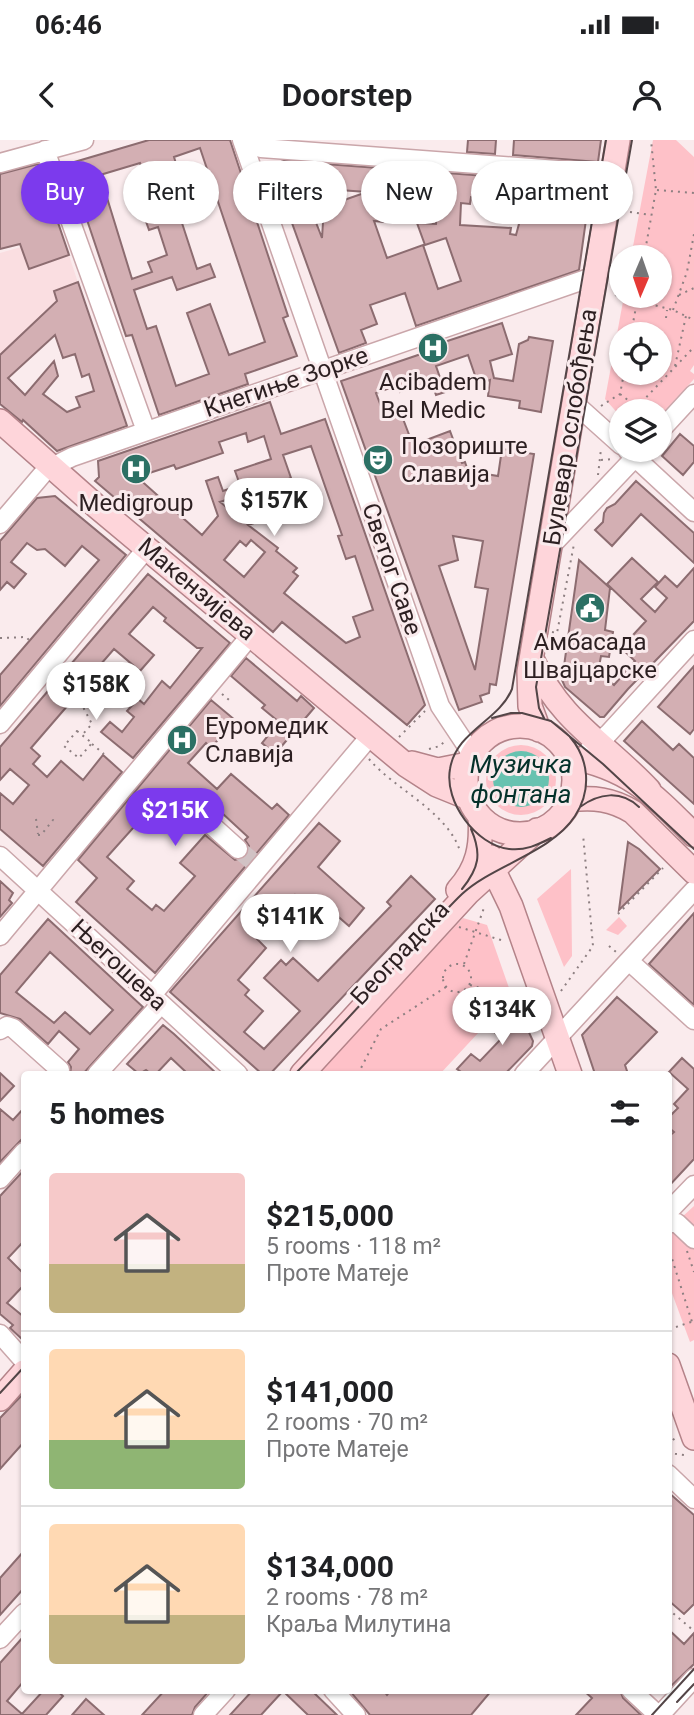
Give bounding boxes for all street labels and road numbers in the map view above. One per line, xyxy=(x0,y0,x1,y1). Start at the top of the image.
street label: Булевар ослобођења xyxy=(537,307,603,547)
street label: Кнегиње Зорке xyxy=(200,341,372,423)
street label: Светог Саве xyxy=(356,499,428,639)
street label: Макензијева xyxy=(133,532,261,646)
street label: Београдска xyxy=(345,895,455,1011)
street label: Његошева xyxy=(65,913,173,1017)

